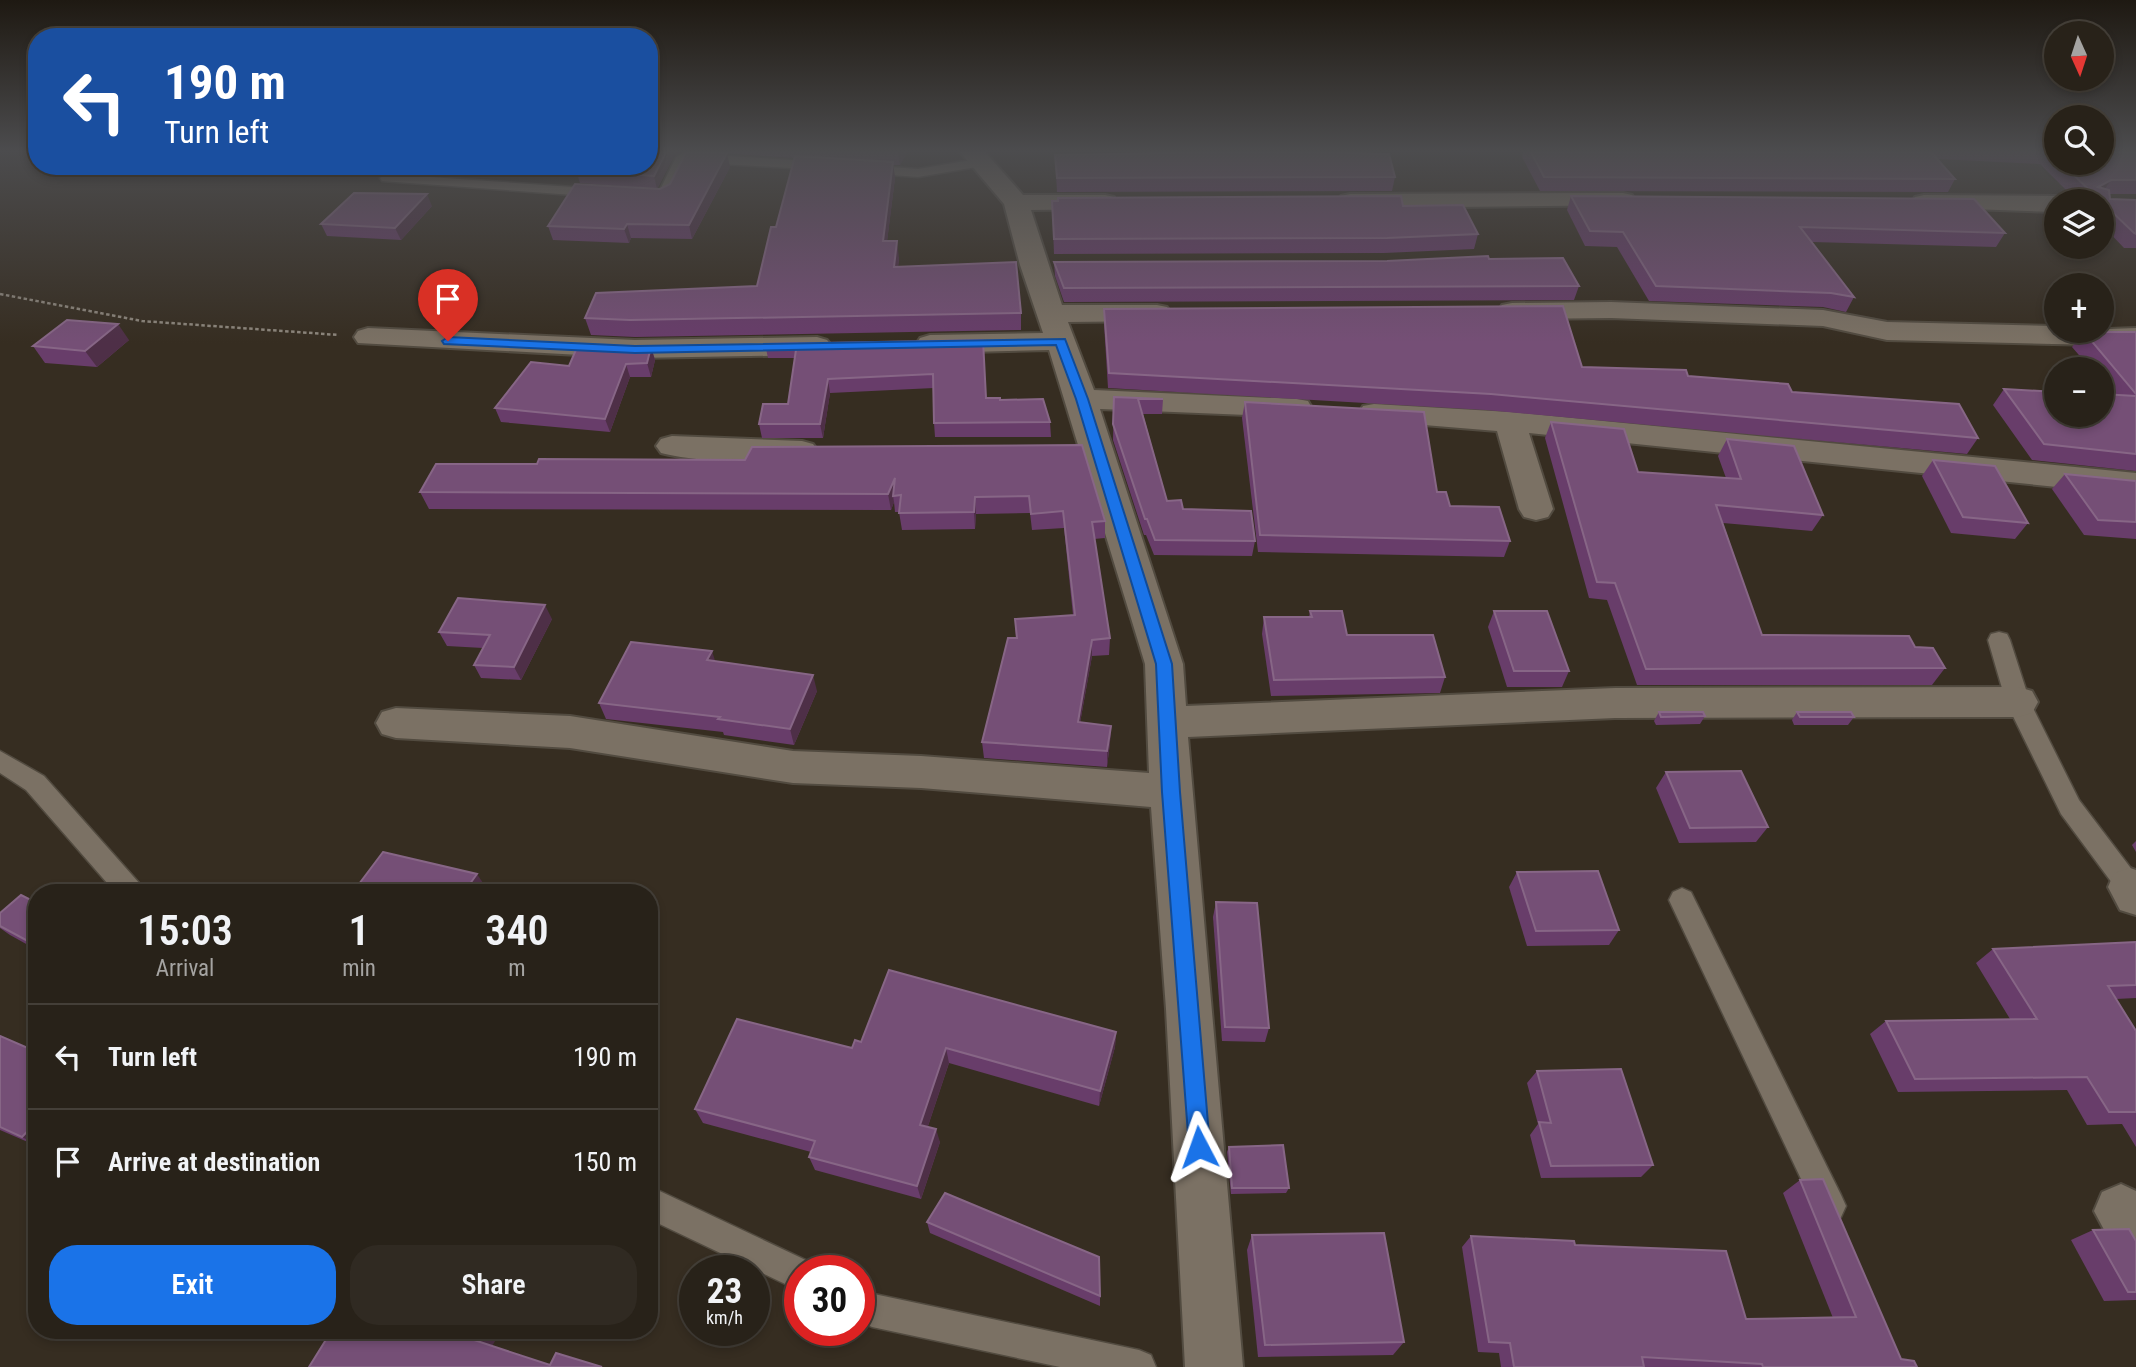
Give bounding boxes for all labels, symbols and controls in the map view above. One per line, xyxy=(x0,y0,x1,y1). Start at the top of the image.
north arrow xyxy=(2044,21,2114,91)
map controls xyxy=(2044,21,2114,427)
text: 190 m xyxy=(164,54,286,111)
icon: left xyxy=(49,56,140,147)
button: search xyxy=(2044,105,2114,175)
text: Turn left xyxy=(164,113,269,151)
button: layers xyxy=(2044,189,2114,259)
pin xyxy=(418,269,478,341)
button: + xyxy=(2044,273,2114,343)
icon: arrive xyxy=(429,280,467,318)
button: − xyxy=(2044,357,2114,427)
text: 15:03 xyxy=(137,906,233,955)
text: 1 xyxy=(349,906,370,955)
text: 340 xyxy=(485,906,549,955)
text: Arrival xyxy=(156,955,214,982)
text: min xyxy=(342,955,376,982)
text: m xyxy=(508,955,526,982)
icon: left xyxy=(49,1038,87,1076)
text: Turn left xyxy=(108,1042,197,1072)
text: 190 m xyxy=(573,1042,637,1072)
position arrow xyxy=(1162,1110,1236,1184)
icon: arrive xyxy=(49,1143,87,1181)
text: Arrive at destination xyxy=(108,1147,320,1177)
text: 150 m xyxy=(573,1147,637,1177)
button: Exit xyxy=(49,1245,336,1325)
button: Share xyxy=(350,1245,637,1325)
speed limit sign: 30 xyxy=(784,1255,875,1346)
text: 23 xyxy=(707,1271,742,1312)
text: km/h xyxy=(706,1307,743,1328)

